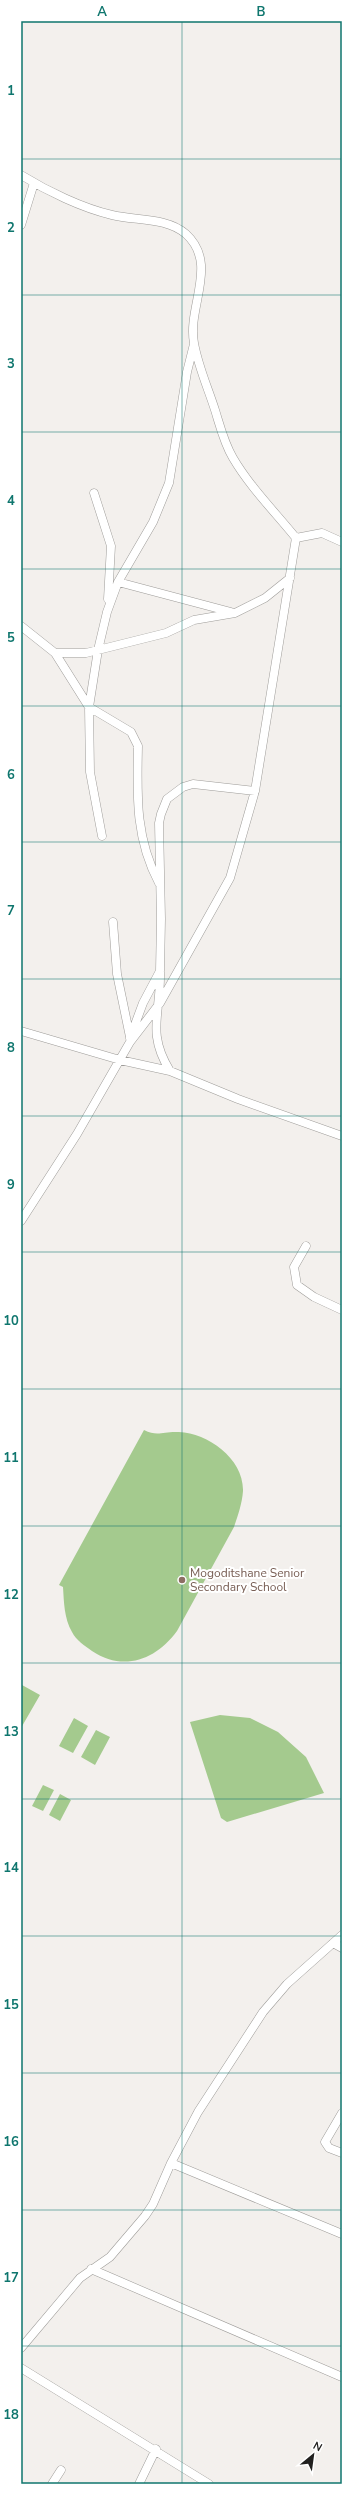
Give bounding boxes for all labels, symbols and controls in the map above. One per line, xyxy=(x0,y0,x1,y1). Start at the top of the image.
text: A xyxy=(97,3,107,21)
text: B xyxy=(257,3,266,21)
text: 1 xyxy=(7,82,15,100)
text: 2 xyxy=(7,219,15,237)
text: 3 xyxy=(7,355,15,373)
text: 4 xyxy=(7,492,15,510)
text: 5 xyxy=(7,629,15,647)
text: 6 xyxy=(7,766,15,784)
text: 7 xyxy=(7,902,15,920)
text: 8 xyxy=(7,1039,15,1057)
text: 9 xyxy=(7,1176,15,1194)
text: 10 xyxy=(3,1312,19,1330)
text: 11 xyxy=(3,1449,19,1467)
place label: Mogoditshane Senior Secondary School xyxy=(190,1565,305,1595)
marker: Mogoditshane Senior Secondary School xyxy=(177,1575,187,1585)
text: 12 xyxy=(3,1586,19,1604)
text: 13 xyxy=(3,1723,19,1741)
text: 14 xyxy=(3,1859,19,1877)
text: 15 xyxy=(3,1996,19,2014)
text: 16 xyxy=(3,2133,19,2151)
text: 17 xyxy=(3,2269,19,2287)
text: 18 xyxy=(3,2406,19,2424)
north arrow xyxy=(293,2435,333,2475)
text: N xyxy=(310,2438,325,2455)

